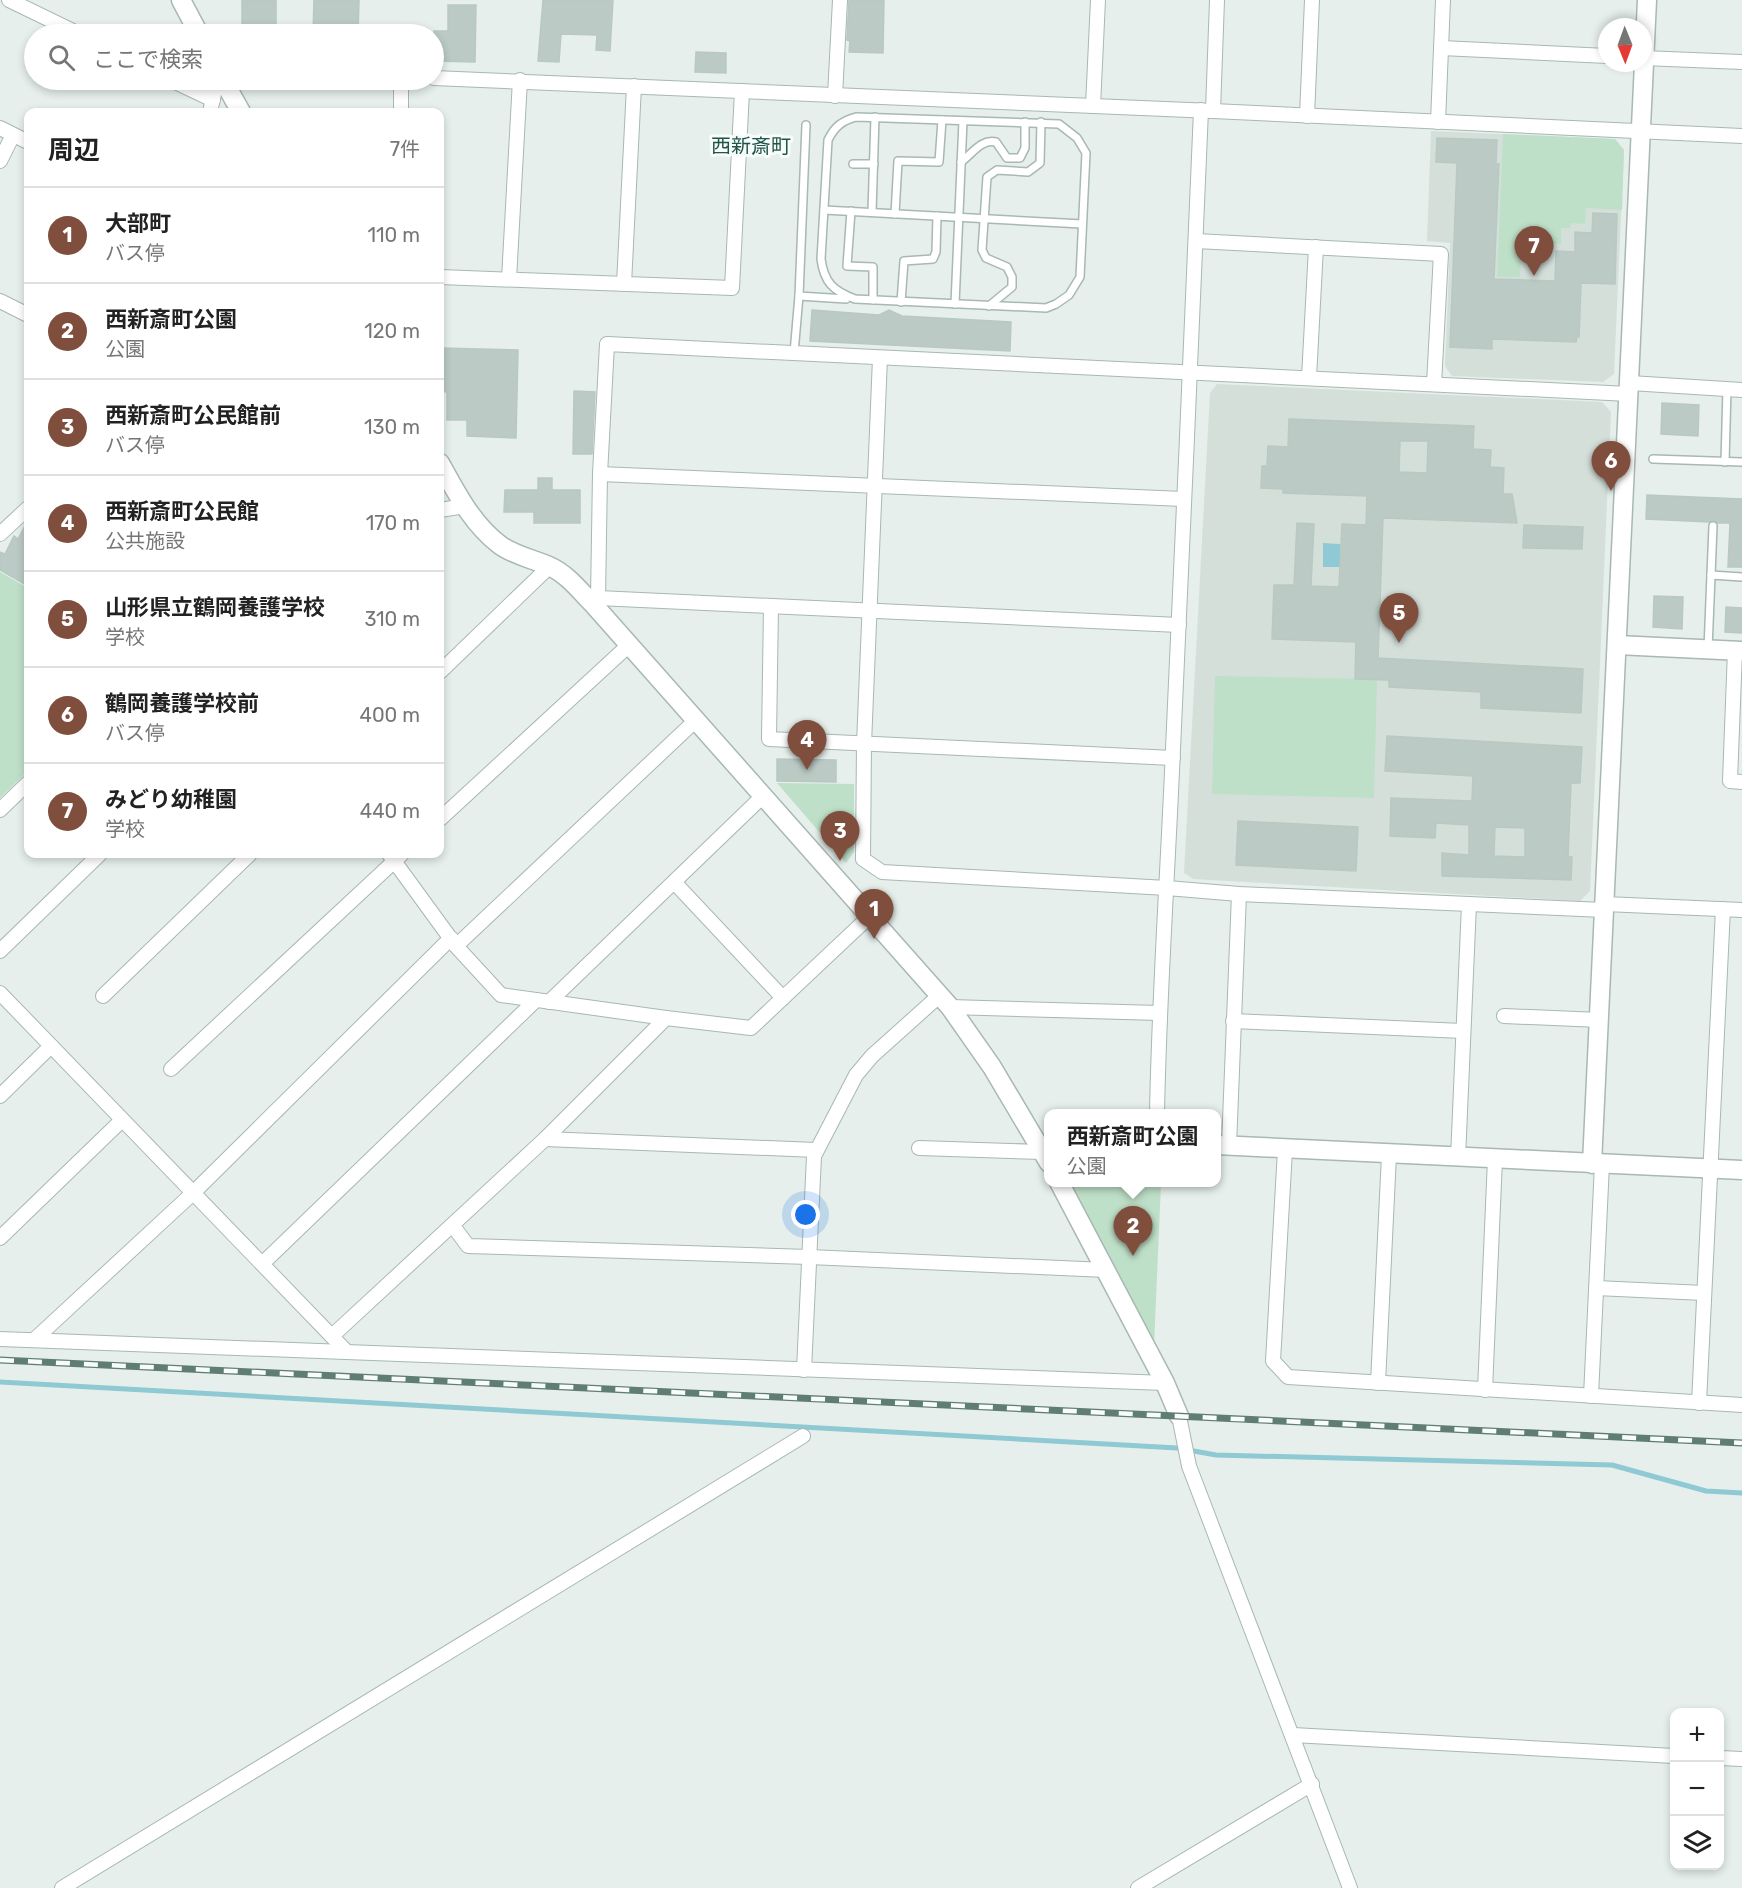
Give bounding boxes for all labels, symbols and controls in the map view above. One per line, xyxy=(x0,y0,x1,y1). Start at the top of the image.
north arrow xyxy=(1598,18,1652,72)
search box xyxy=(24,24,444,90)
icon: search xyxy=(45,41,78,74)
text: ここで検索 xyxy=(93,46,203,73)
district label: 西新斎町 xyxy=(711,134,791,158)
text: 周辺 xyxy=(48,135,100,166)
text: 7件 xyxy=(390,137,420,161)
text: 大部町 xyxy=(105,210,171,237)
text: 1 xyxy=(63,223,72,247)
text: 110 m xyxy=(368,223,420,247)
pin: 7 xyxy=(1514,226,1553,276)
text: バス停 xyxy=(105,241,165,265)
text: 西新斎町公園 xyxy=(105,306,237,333)
text: 2 xyxy=(61,319,74,343)
text: 120 m xyxy=(364,319,420,343)
text: 公園 xyxy=(105,337,145,361)
text: 西新斎町公民館前 xyxy=(105,402,281,429)
text: 3 xyxy=(61,415,74,439)
text: 130 m xyxy=(364,415,420,439)
text: バス停 xyxy=(105,433,165,457)
pin: 6 xyxy=(1592,442,1630,491)
text: 西新斎町公民館 xyxy=(105,498,259,525)
text: 4 xyxy=(61,511,74,535)
text: 170 m xyxy=(366,511,420,535)
text: 公共施設 xyxy=(105,529,185,553)
text: 山形県立鶴岡養護学校 xyxy=(105,594,325,621)
pin: 5 xyxy=(1380,594,1418,643)
text: 5 xyxy=(61,607,74,631)
text: 310 m xyxy=(364,607,420,631)
text: 学校 xyxy=(105,625,145,649)
text: 鶴岡養護学校前 xyxy=(105,690,259,717)
text: 6 xyxy=(61,703,74,727)
text: 400 m xyxy=(360,703,420,727)
pin: 4 xyxy=(788,720,826,770)
text: バス停 xyxy=(105,721,165,745)
text: みどり幼稚園 xyxy=(105,786,237,813)
text: 7 xyxy=(62,799,73,823)
text: 440 m xyxy=(360,799,420,823)
pin: 3 xyxy=(820,812,860,861)
text: 学校 xyxy=(105,817,145,841)
pin: 1 xyxy=(854,890,894,939)
popup xyxy=(1044,1109,1221,1187)
text: 西新斎町公園 xyxy=(1066,1123,1199,1150)
text: 公園 xyxy=(1066,1154,1106,1178)
your location xyxy=(791,1200,820,1229)
pin: 2 xyxy=(1114,1206,1152,1256)
map controls xyxy=(1670,1708,1724,1870)
button: + xyxy=(1670,1708,1724,1762)
button: − xyxy=(1670,1762,1724,1816)
button: layers xyxy=(1670,1816,1724,1870)

